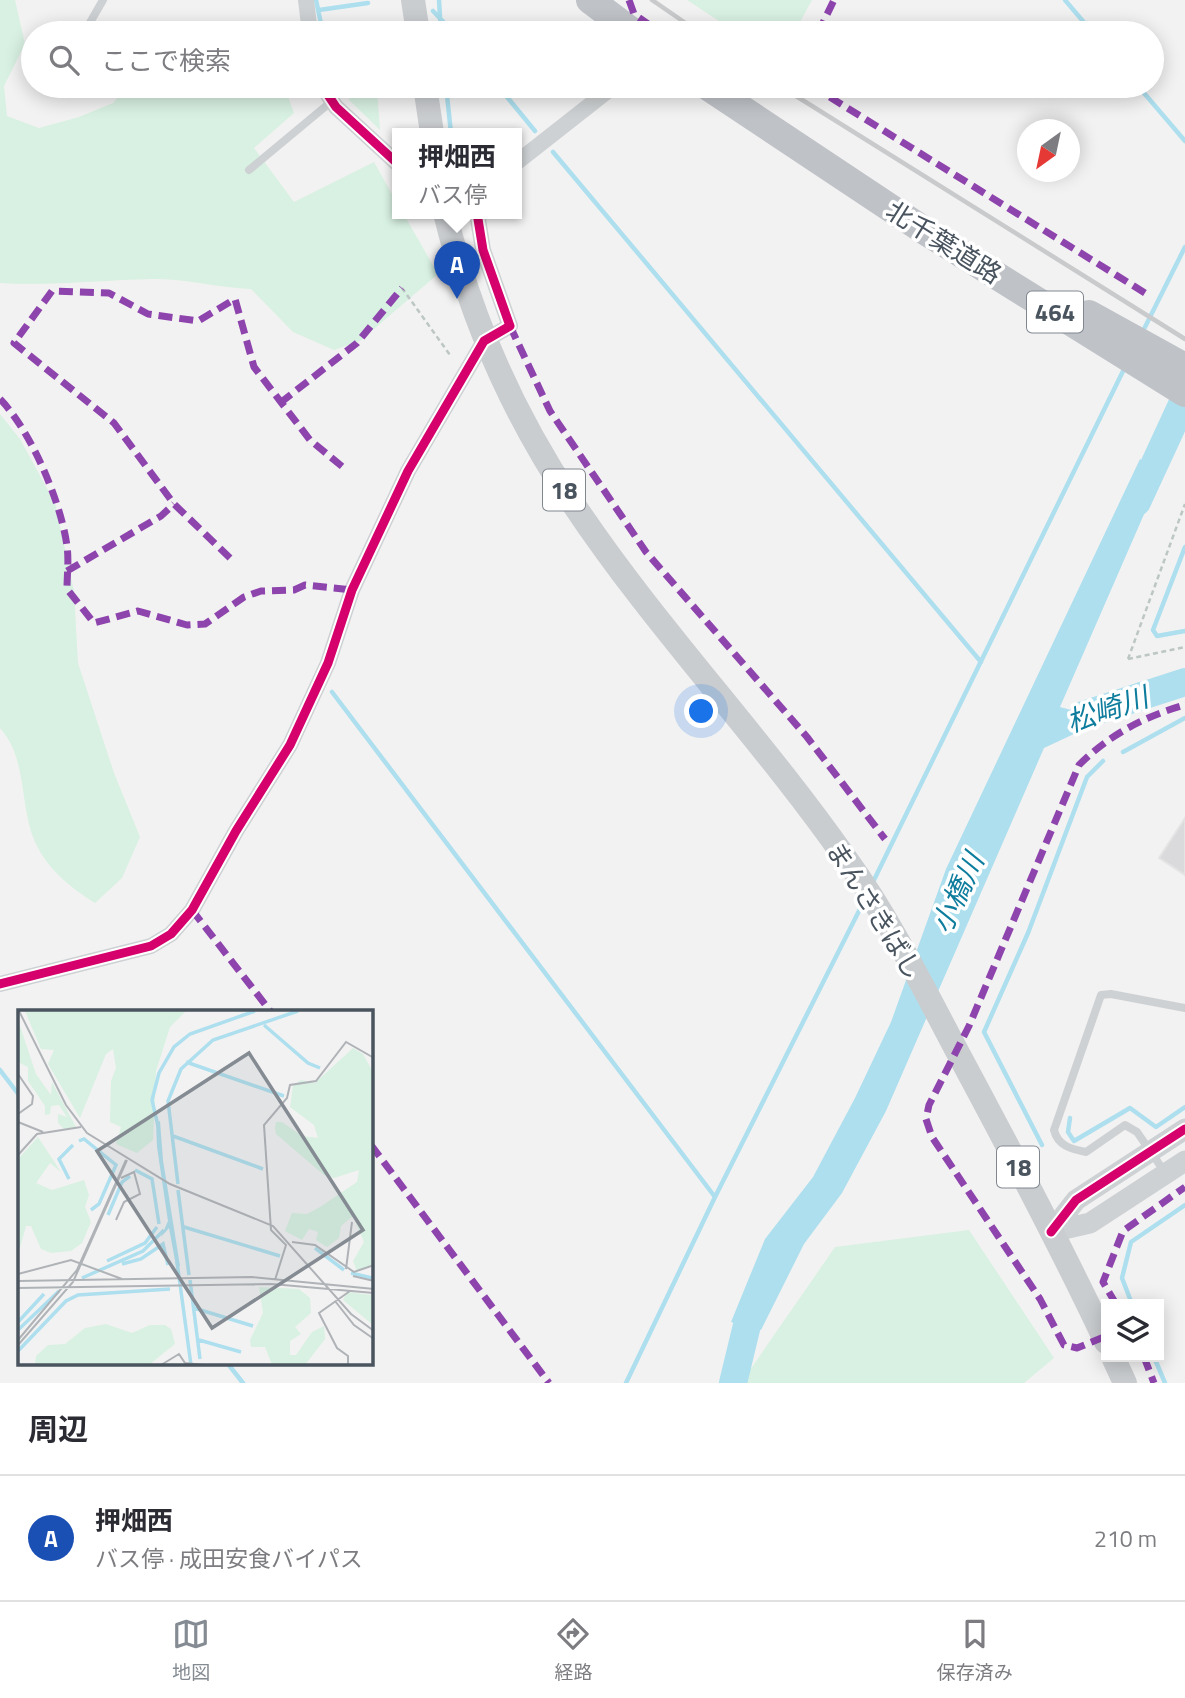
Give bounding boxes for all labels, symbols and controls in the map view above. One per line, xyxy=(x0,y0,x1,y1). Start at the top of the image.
search box xyxy=(21,21,1164,98)
icon: search xyxy=(45,41,83,79)
text: ここで検索 xyxy=(101,41,231,80)
north arrow xyxy=(1017,119,1080,182)
popup xyxy=(392,128,522,219)
text: 押畑西 xyxy=(418,137,496,176)
text: バス停 xyxy=(418,177,487,212)
street label: 北千葉道路 xyxy=(879,191,1009,293)
pin: A xyxy=(434,241,480,299)
road number: 464 xyxy=(1027,292,1083,332)
road number: 18 xyxy=(543,470,585,510)
water label: 松崎川 xyxy=(1060,674,1157,743)
your location xyxy=(684,694,718,728)
street label: まんさきばし xyxy=(817,834,933,986)
water label: 小橋川 xyxy=(920,843,996,940)
inset map xyxy=(18,1010,373,1366)
road number: 18 xyxy=(997,1147,1039,1188)
map controls xyxy=(1101,1299,1164,1362)
button: layers xyxy=(1101,1299,1164,1362)
text: 周辺 xyxy=(28,1406,88,1452)
text: 押畑西 xyxy=(95,1501,173,1540)
text: A xyxy=(44,1521,58,1556)
text: 210 m xyxy=(1094,1521,1157,1556)
text: バス停 · 成田安食バイパス xyxy=(95,1541,363,1576)
tab: 地図 xyxy=(172,1615,210,1686)
tab: 経路 xyxy=(554,1615,593,1686)
tab: 保存済み xyxy=(937,1615,1013,1686)

